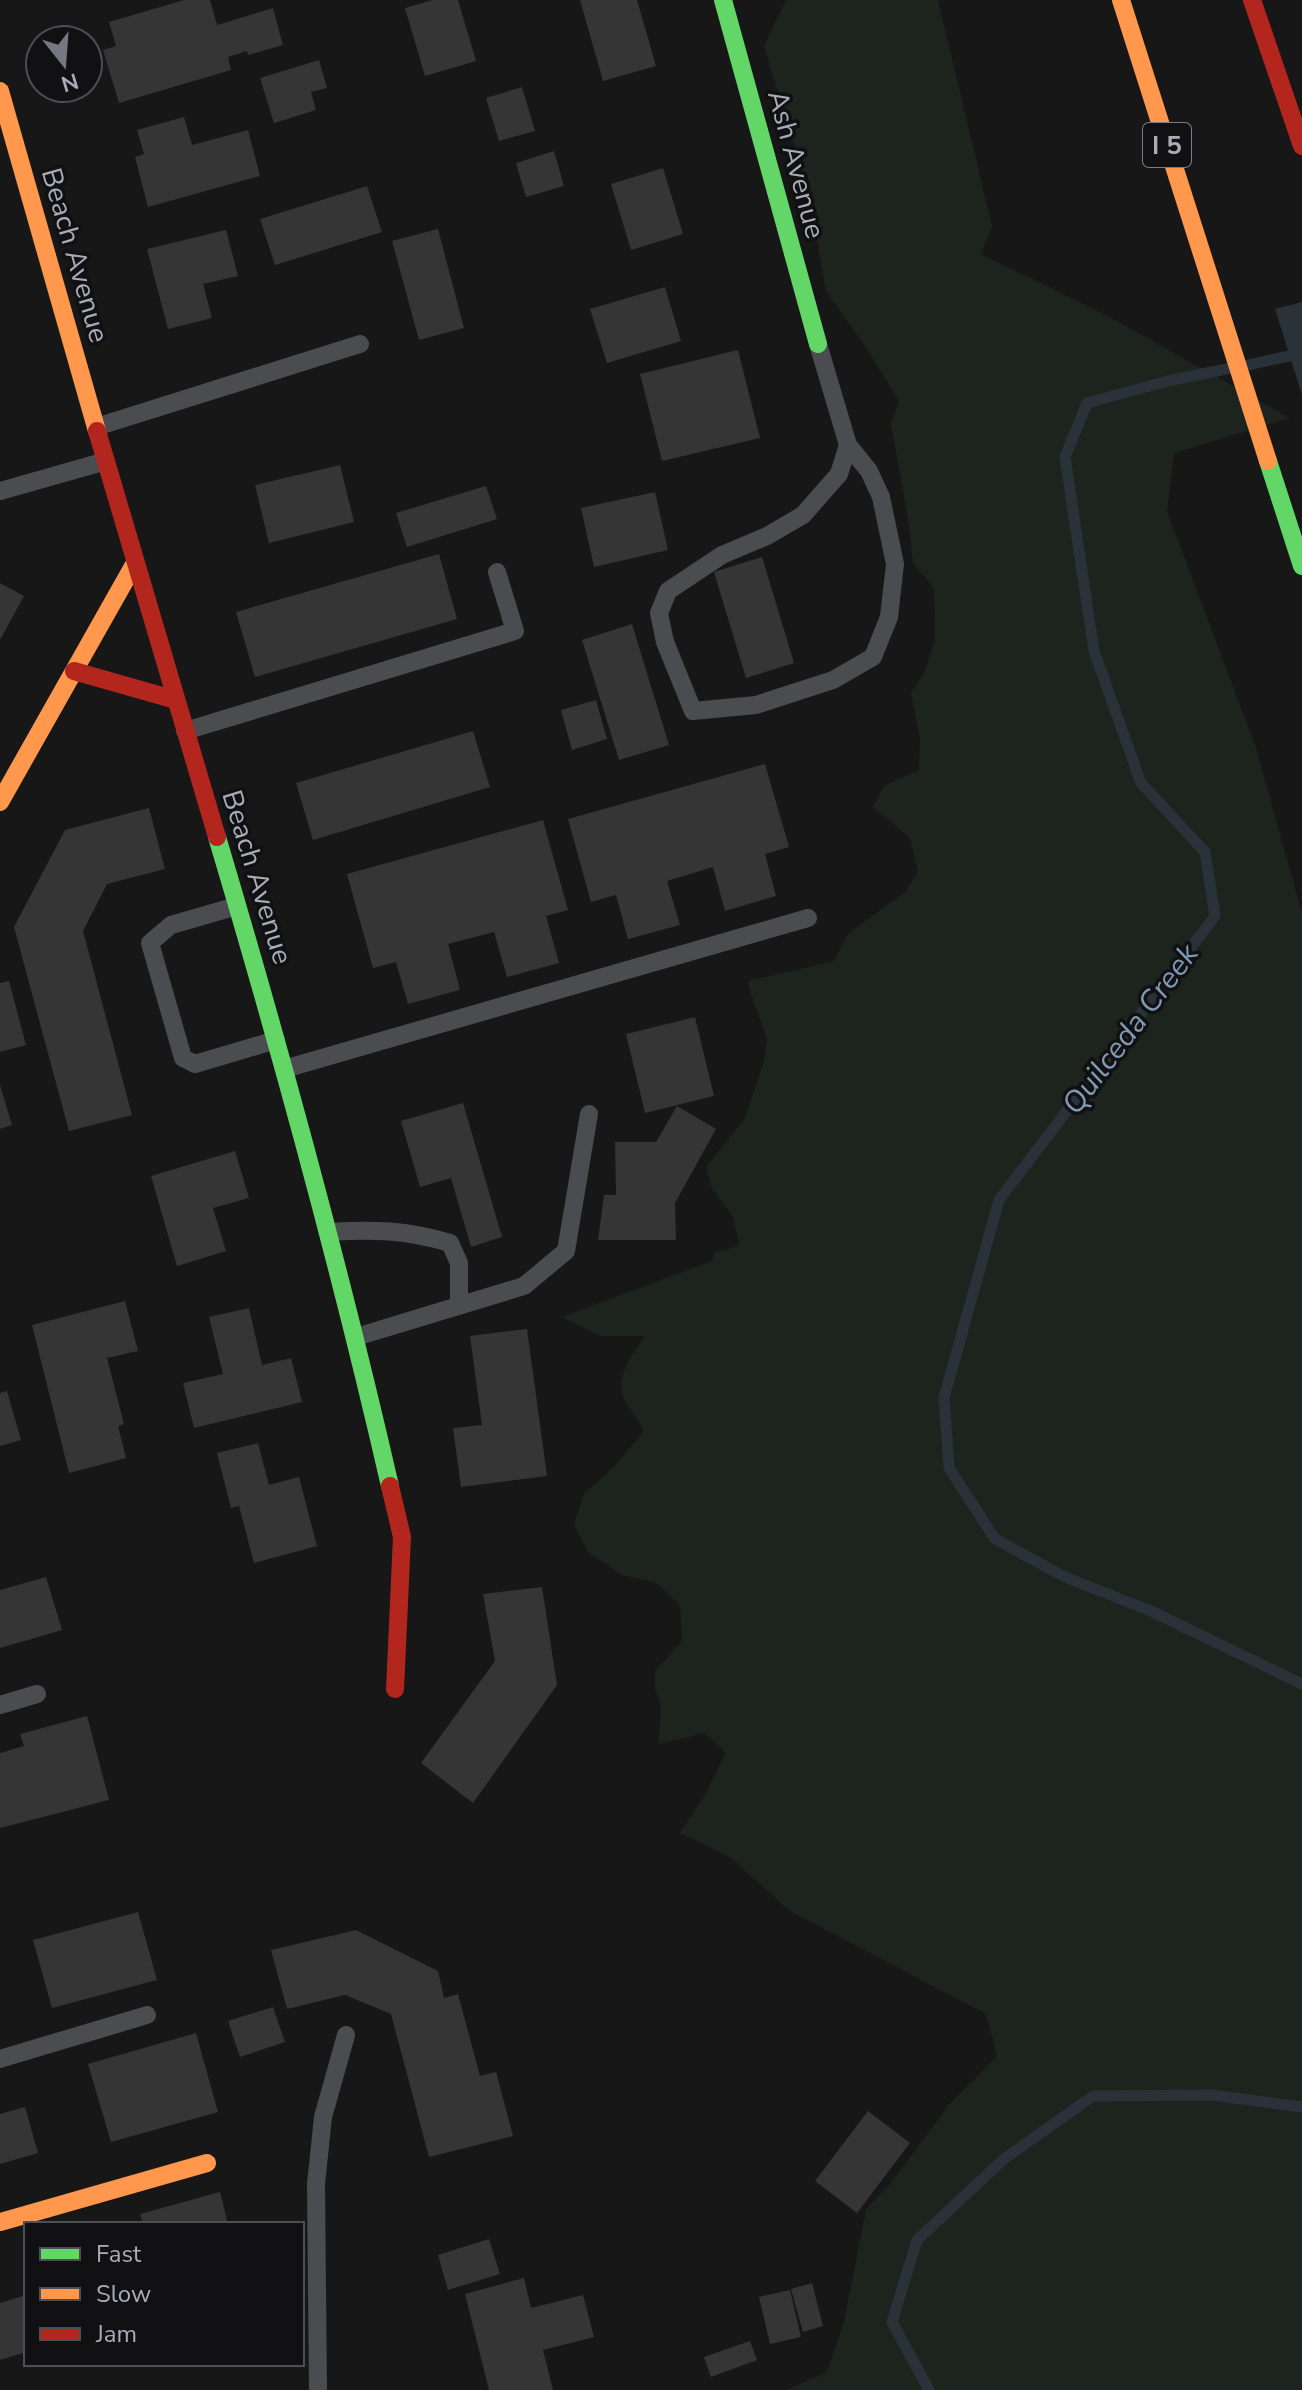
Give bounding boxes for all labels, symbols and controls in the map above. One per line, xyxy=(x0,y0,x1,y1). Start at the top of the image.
north arrow xyxy=(24,24,104,104)
text: N xyxy=(57,65,82,99)
street label: Ash Avenue xyxy=(758,86,834,243)
road number: I 5 xyxy=(1143,123,1191,167)
street label: Beach Avenue xyxy=(32,164,118,347)
street label: Beach Avenue xyxy=(213,786,302,969)
water label: Quilceda Creek xyxy=(1053,935,1209,1123)
legend xyxy=(24,2222,304,2366)
text: Fast xyxy=(96,2238,142,2270)
text: Slow xyxy=(96,2278,151,2310)
text: Jam xyxy=(95,2318,137,2350)

